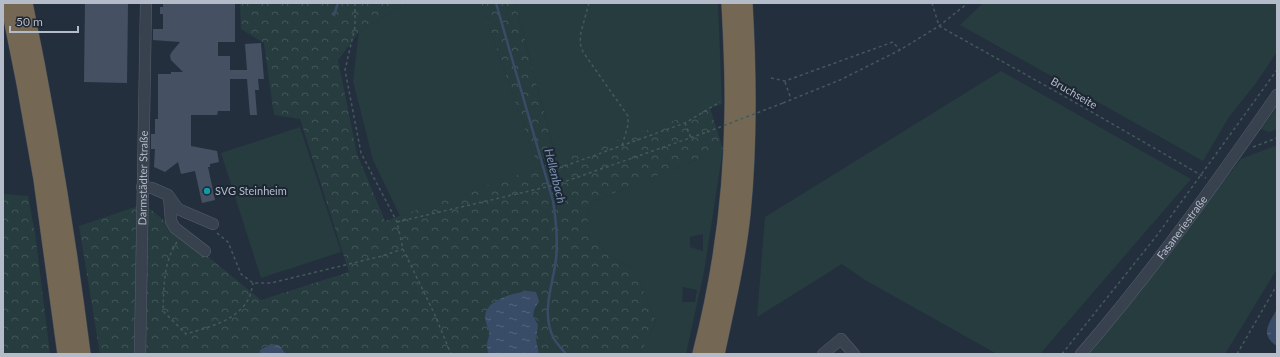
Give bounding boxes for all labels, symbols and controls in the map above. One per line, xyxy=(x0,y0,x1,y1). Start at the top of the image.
scale bar xyxy=(10,8,78,34)
text: 50 m xyxy=(16,14,43,29)
street label: Bruchseite xyxy=(1049,74,1100,111)
street label: Darmstädter Straße xyxy=(135,130,150,226)
water label: Hellenbach xyxy=(541,147,570,205)
place label: SVG Steinheim xyxy=(215,184,287,197)
marker: SVG Steinheim xyxy=(202,186,212,196)
street label: Fasaneriestraße xyxy=(1154,193,1210,261)

